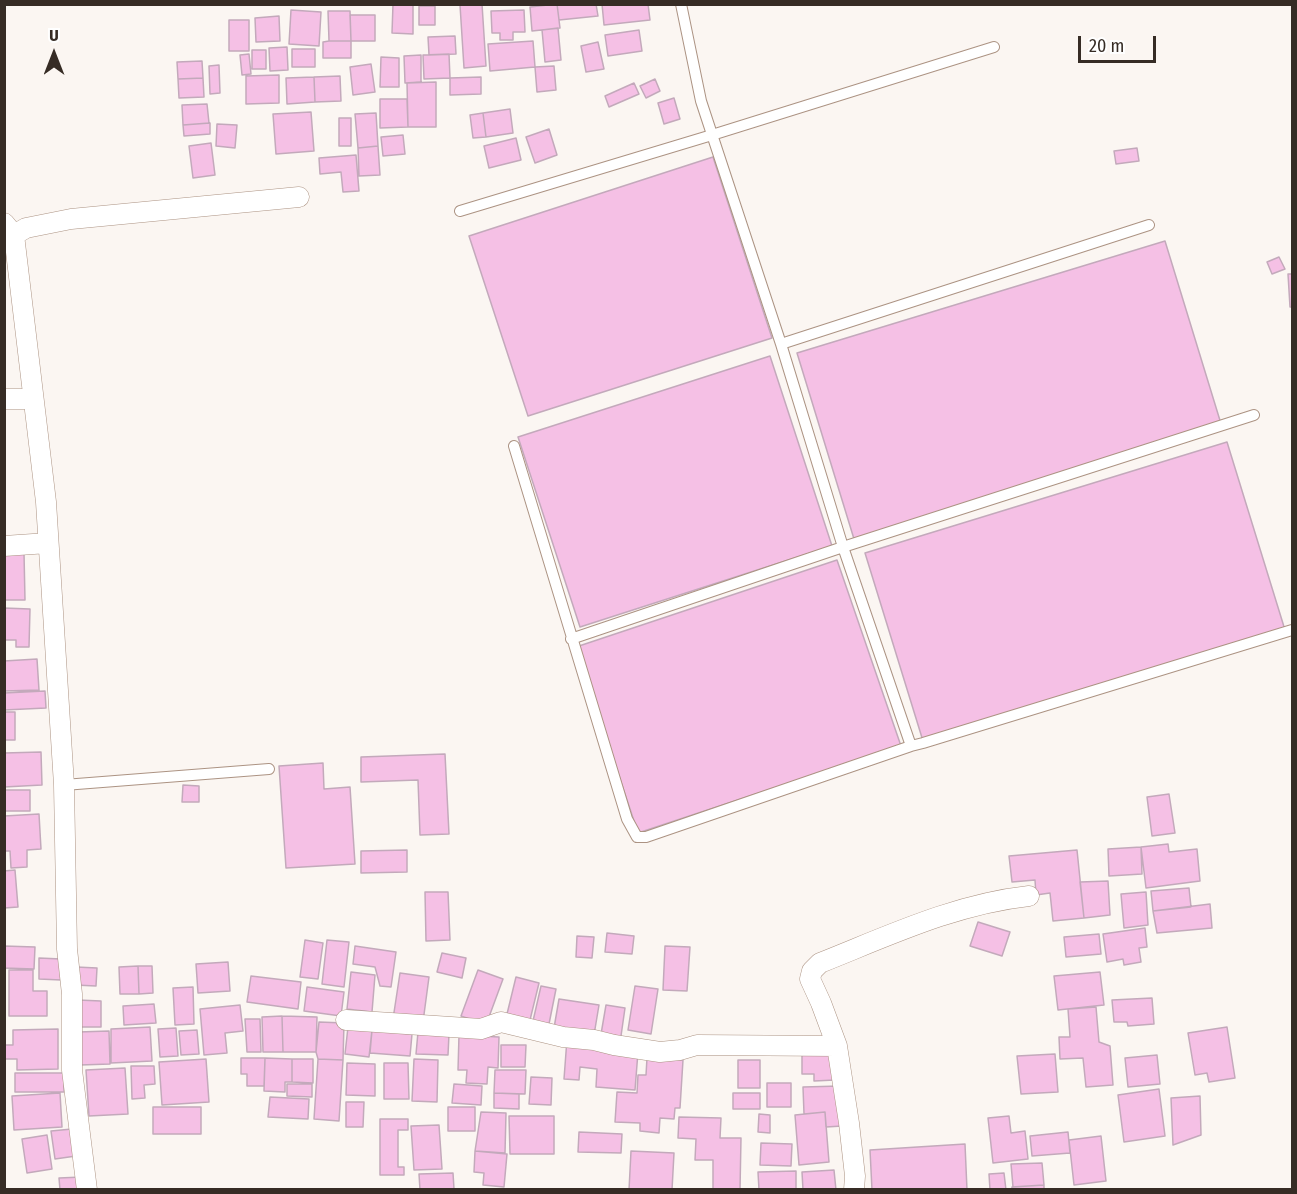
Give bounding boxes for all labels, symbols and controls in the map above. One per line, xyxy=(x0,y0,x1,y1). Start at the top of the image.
north arrow xyxy=(24,24,84,84)
scale bar xyxy=(1081,24,1159,62)
text: U xyxy=(49,26,59,45)
text: 20 m xyxy=(1089,35,1124,57)

